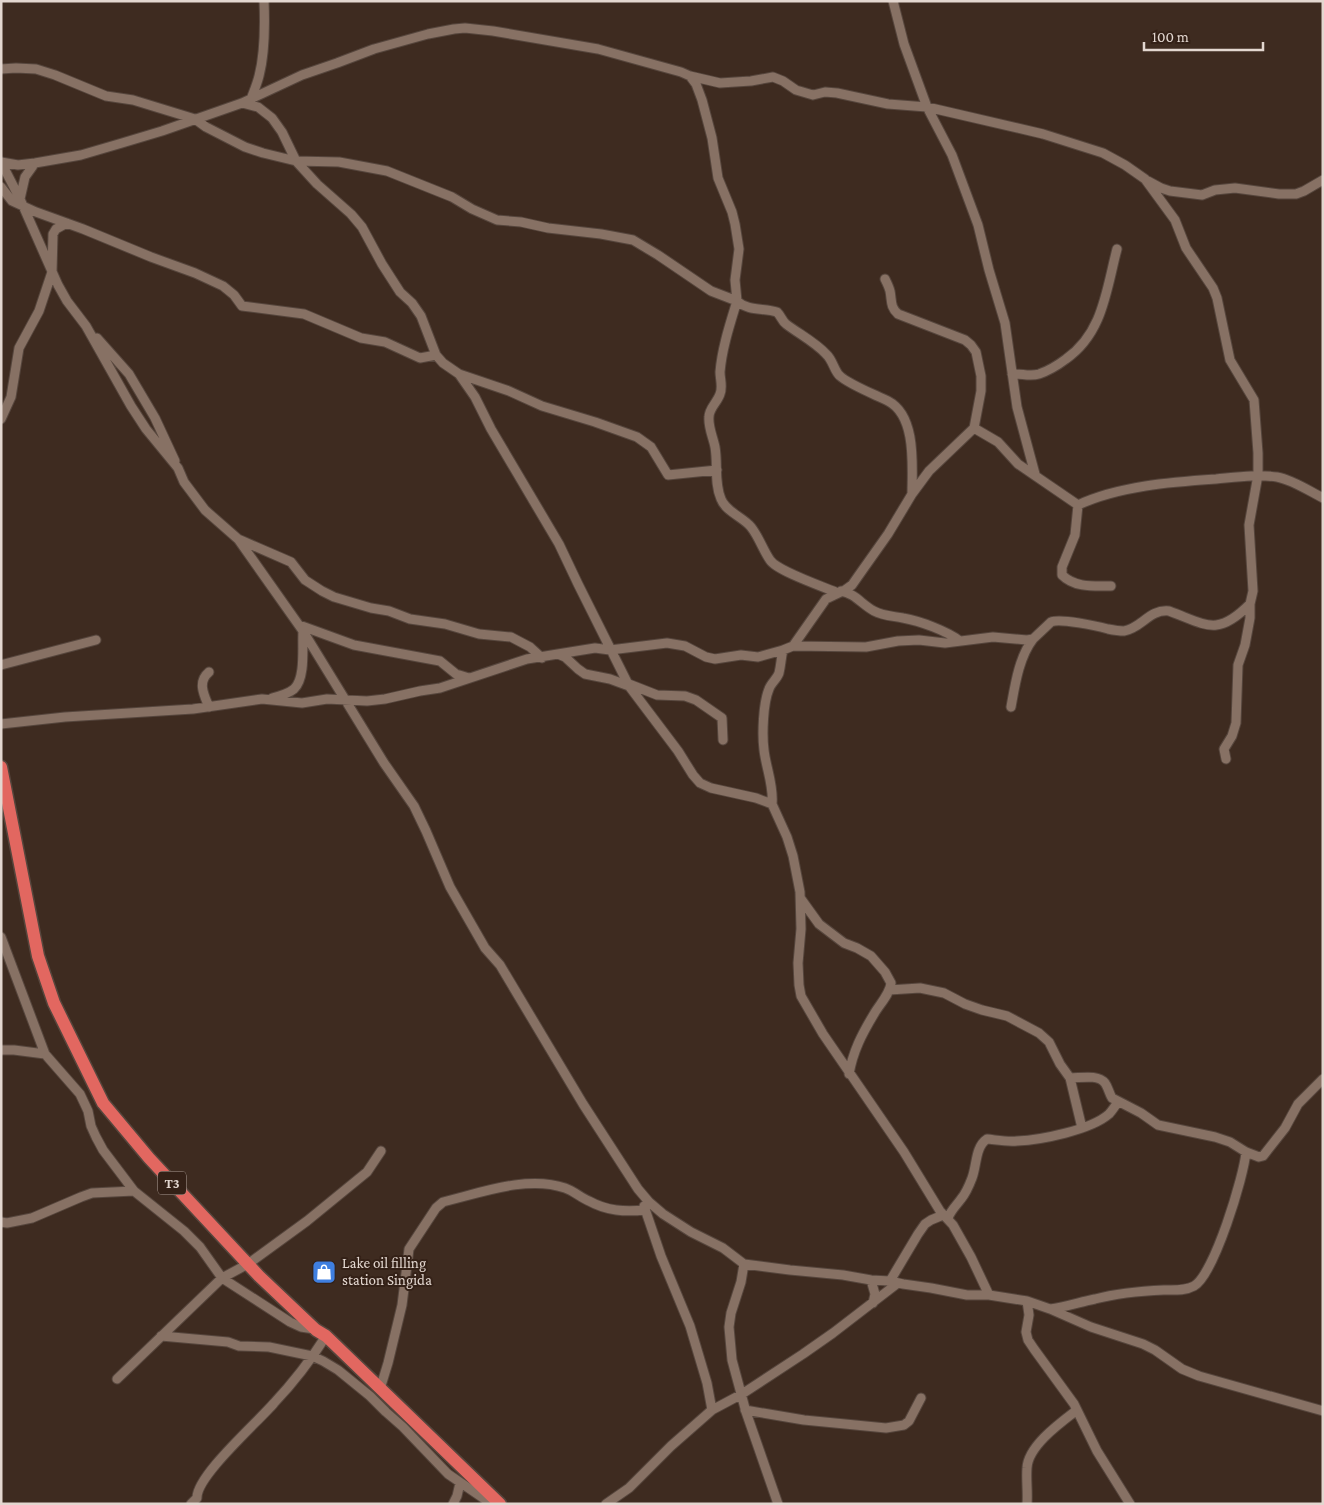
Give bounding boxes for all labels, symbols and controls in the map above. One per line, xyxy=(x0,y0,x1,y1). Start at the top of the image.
scale bar xyxy=(1144,20,1263,52)
text: 100 m xyxy=(1152,29,1189,45)
road number: T3 xyxy=(158,1172,186,1194)
place label: Lake oil filling station Singida xyxy=(342,1255,432,1289)
shop icon: Lake oil filling station Singida xyxy=(311,1259,337,1285)

